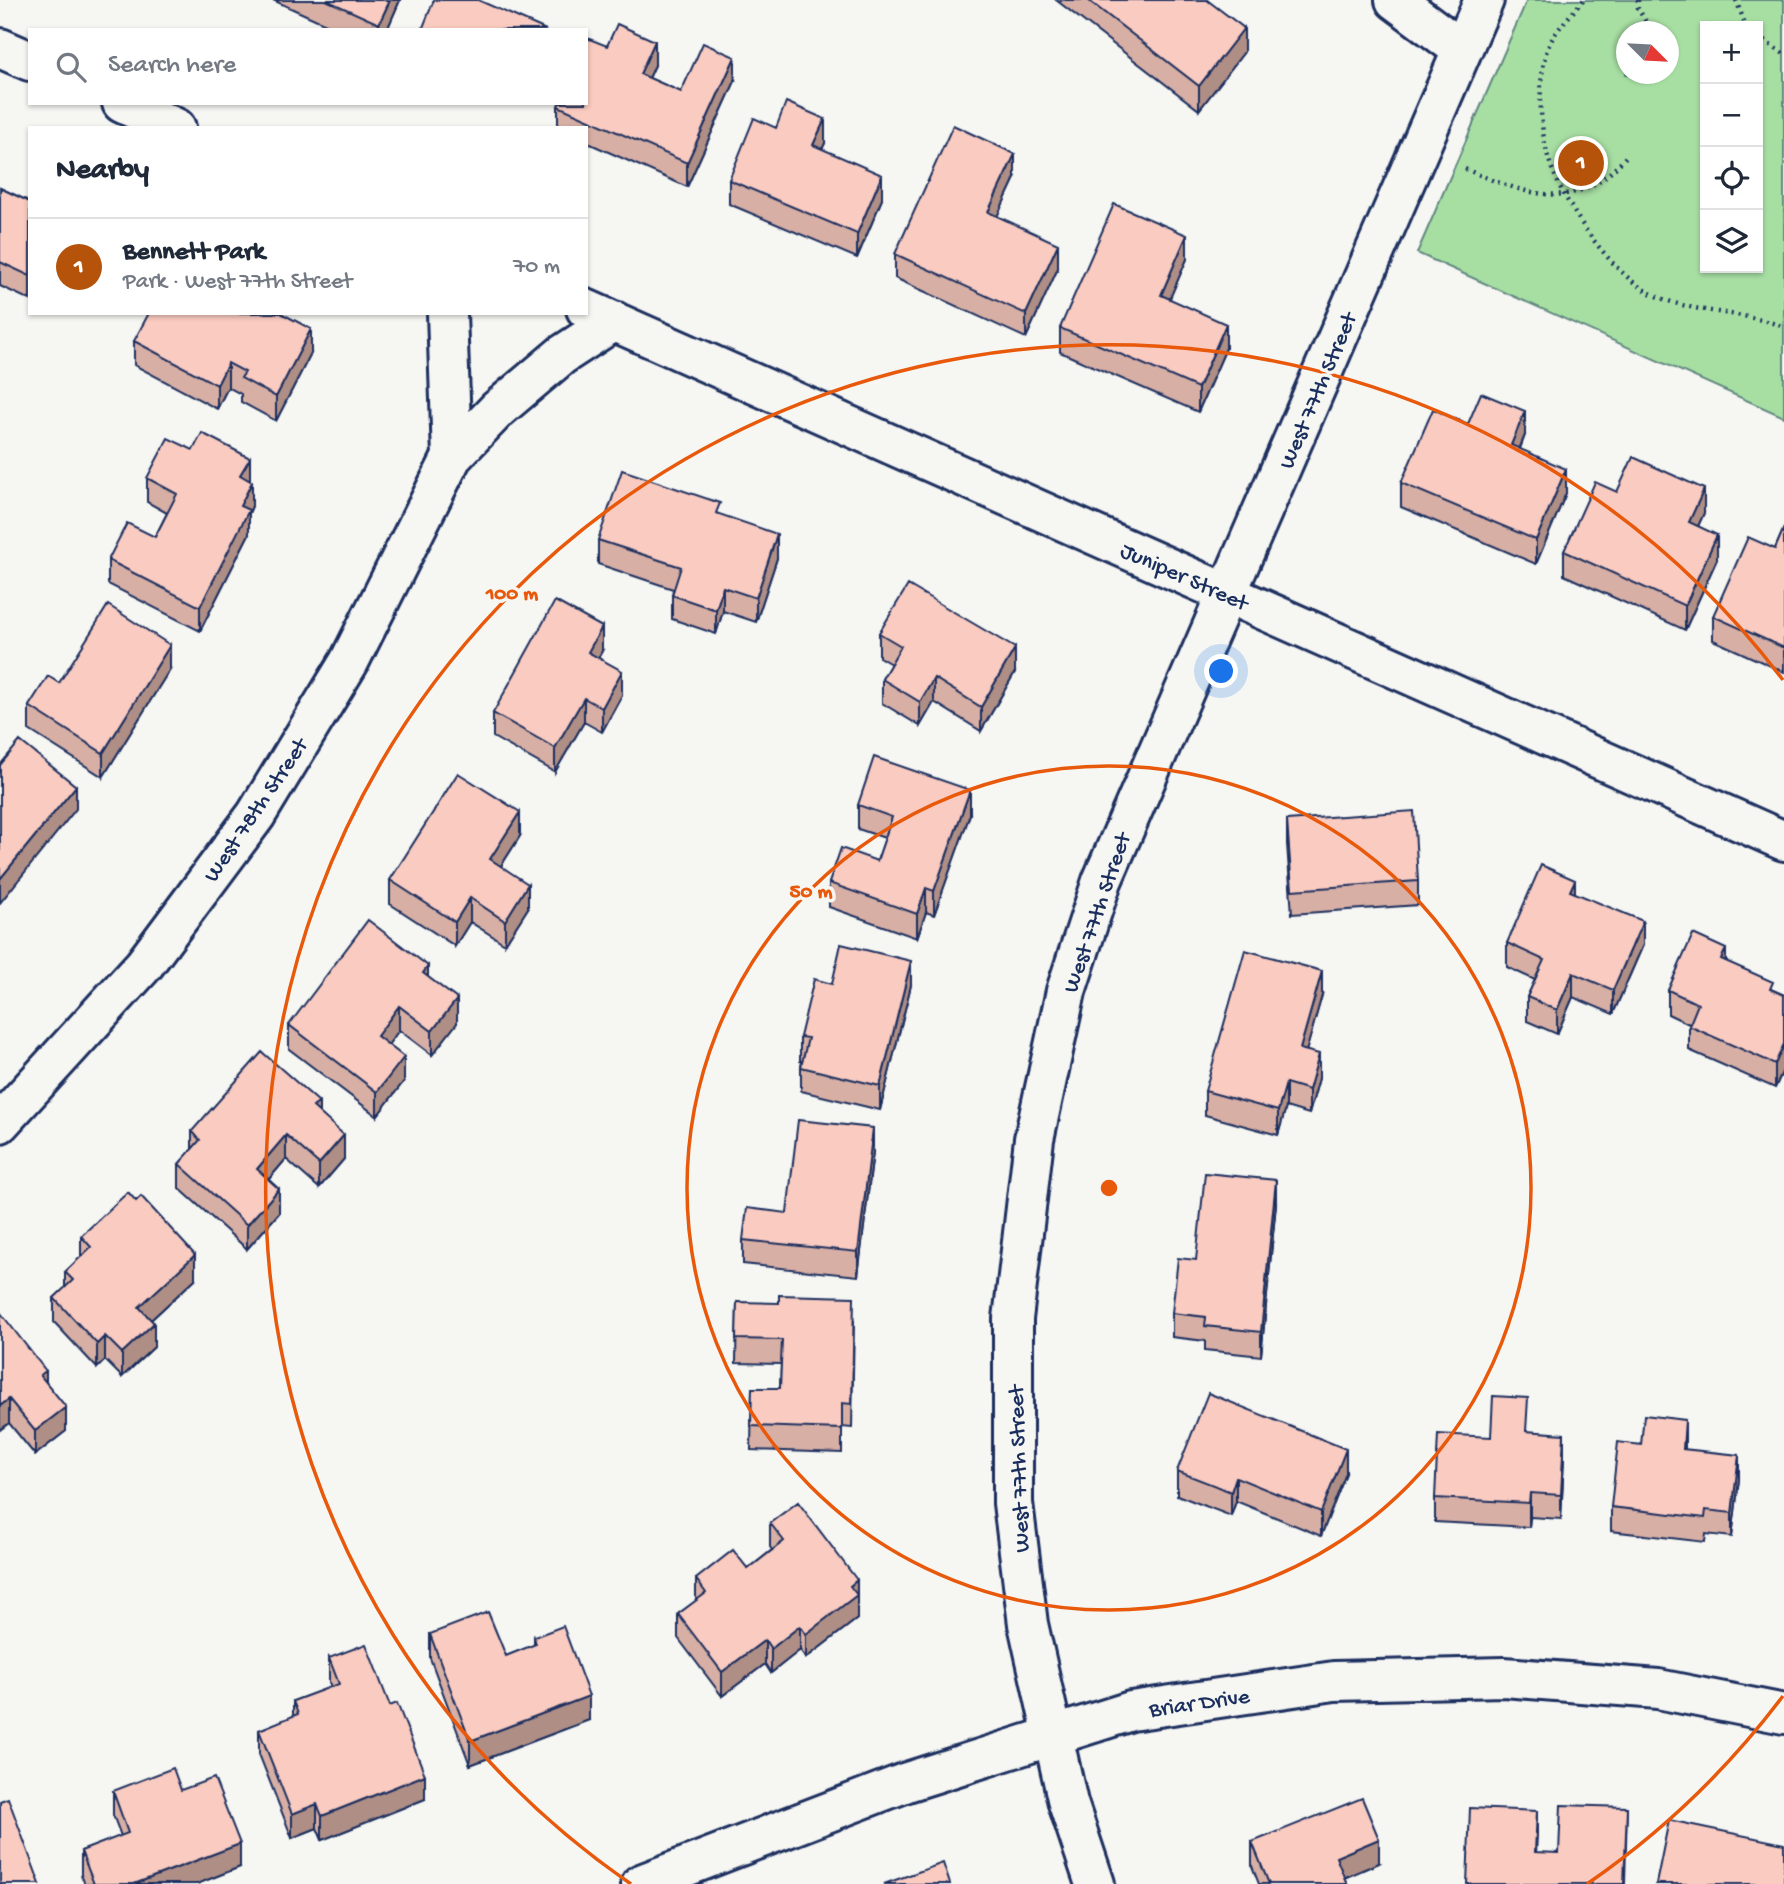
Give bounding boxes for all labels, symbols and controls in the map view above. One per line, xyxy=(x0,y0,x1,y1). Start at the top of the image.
north arrow xyxy=(1616,21,1679,84)
map controls xyxy=(1700,21,1763,273)
button: + xyxy=(1700,21,1763,84)
search box xyxy=(28,28,588,105)
icon: search xyxy=(52,48,90,86)
text: Search here xyxy=(108,51,236,82)
button: − xyxy=(1700,84,1763,147)
pin: 1 xyxy=(1558,137,1604,189)
button: locate xyxy=(1700,147,1763,210)
text: Nearby xyxy=(56,154,149,189)
button: layers xyxy=(1700,210,1763,273)
text: Bennett Park xyxy=(123,238,265,269)
text: 1 xyxy=(74,254,84,281)
text: 70 m xyxy=(513,254,560,281)
text: Park · West 77th Street xyxy=(123,269,352,296)
street label: West 77th Street xyxy=(1274,308,1365,474)
street label: Juniper Street xyxy=(1116,538,1253,619)
text: 100 m xyxy=(485,583,538,608)
your location xyxy=(1204,654,1238,688)
street label: West 78th Street xyxy=(199,733,316,888)
street label: West 77th Street xyxy=(1058,828,1139,997)
text: 50 m xyxy=(790,881,833,906)
centre of rings xyxy=(1097,1176,1121,1200)
street label: West 77th Street xyxy=(1004,1383,1037,1553)
street label: Briar Drive xyxy=(1146,1684,1253,1725)

